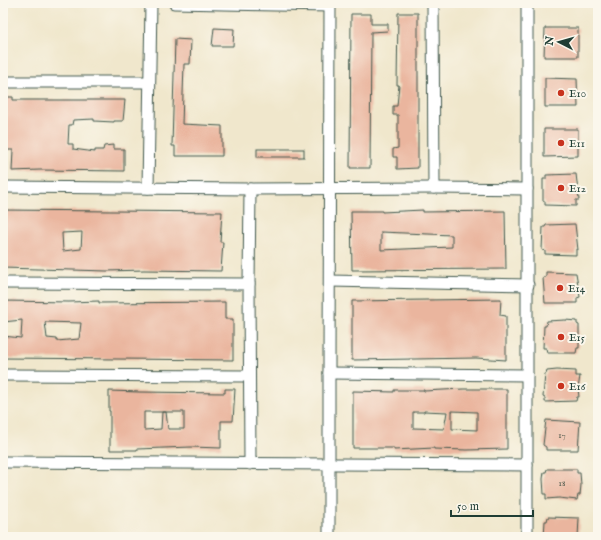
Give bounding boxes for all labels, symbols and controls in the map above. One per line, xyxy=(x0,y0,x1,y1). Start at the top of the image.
north arrow xyxy=(539,22,579,62)
text: N xyxy=(542,35,558,48)
place label: E10 xyxy=(569,87,586,101)
marker: E10 xyxy=(556,88,566,98)
place label: E11 xyxy=(569,137,585,151)
marker: E11 xyxy=(556,138,566,148)
place label: E12 xyxy=(569,182,586,196)
marker: E12 xyxy=(556,183,566,193)
place label: E14 xyxy=(568,282,586,296)
marker: E14 xyxy=(555,283,565,293)
place label: E15 xyxy=(569,331,585,345)
marker: E15 xyxy=(556,332,566,342)
place label: E16 xyxy=(569,380,586,394)
marker: E16 xyxy=(556,381,566,391)
house number: 17 xyxy=(558,430,566,441)
house number: 18 xyxy=(559,478,566,489)
scale bar xyxy=(451,492,533,518)
text: 50 m xyxy=(457,499,479,514)

